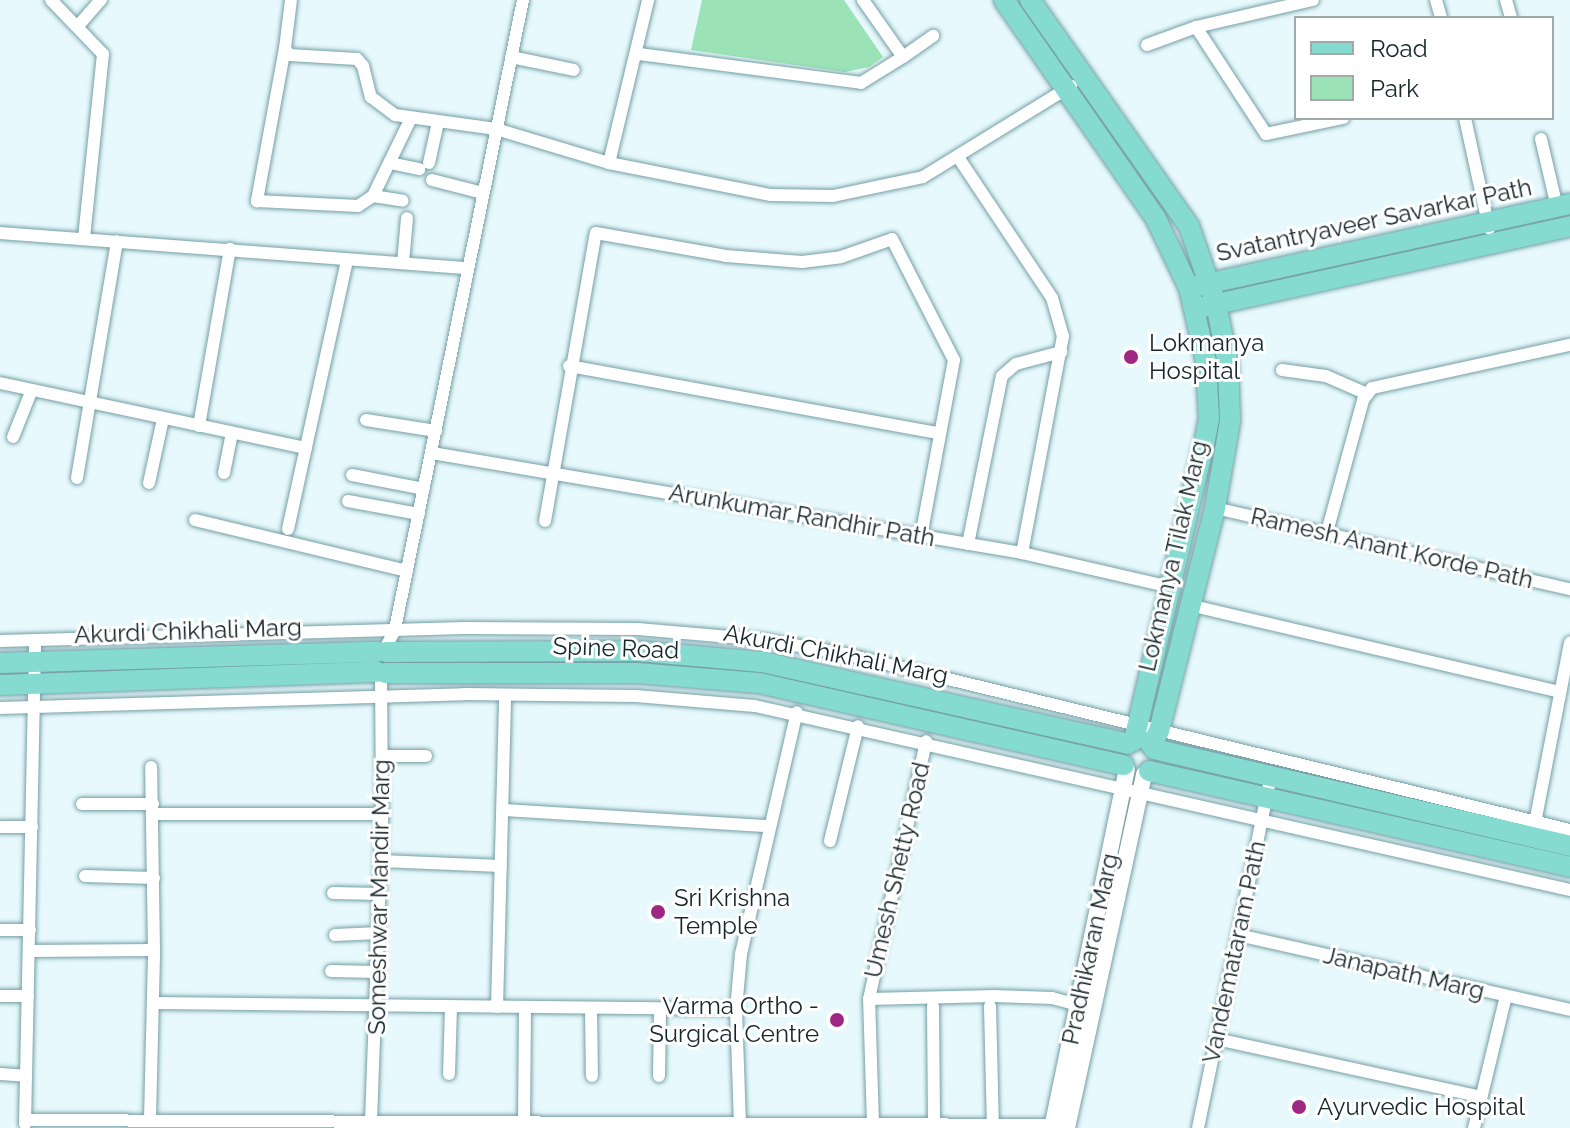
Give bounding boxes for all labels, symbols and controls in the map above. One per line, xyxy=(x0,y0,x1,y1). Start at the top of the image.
legend xyxy=(1294,16,1554,120)
text: Road xyxy=(1370,34,1428,63)
text: Park xyxy=(1370,74,1419,103)
street label: Svatantryaveer Savarkar Path xyxy=(1213,172,1535,268)
place label: Lokmanya Hospital xyxy=(1149,329,1264,385)
marker: Lokmanya Hospital xyxy=(1120,346,1142,368)
street label: Lokmanya Tilak Marg xyxy=(1132,437,1214,675)
street label: Arunkumar Randhir Path xyxy=(666,477,938,553)
street label: Ramesh Anant Korde Path xyxy=(1248,501,1536,595)
street label: Akurdi Chikhali Marg xyxy=(74,613,302,649)
street label: Akurdi Chikhali Marg xyxy=(721,618,951,690)
street label: Spine Road xyxy=(552,631,680,665)
street label: Someshwar Mandir Marg xyxy=(362,758,396,1036)
street label: Umesh Shetty Road xyxy=(858,759,936,981)
street label: Vandemataram Path xyxy=(1196,838,1272,1066)
street label: Pradhikaran Marg xyxy=(1056,851,1124,1047)
place label: Sri Krishna Temple xyxy=(674,884,790,940)
marker: Sri Krishna Temple xyxy=(649,903,667,921)
street label: Janapath Marg xyxy=(1321,940,1487,1006)
place label: Varma Ortho - Surgical Centre xyxy=(649,992,819,1048)
marker: Varma Ortho - Surgical Centre xyxy=(826,1009,848,1031)
place label: Ayurvedic Hospital xyxy=(1317,1093,1525,1121)
marker: Ayurvedic Hospital xyxy=(1288,1096,1310,1118)

